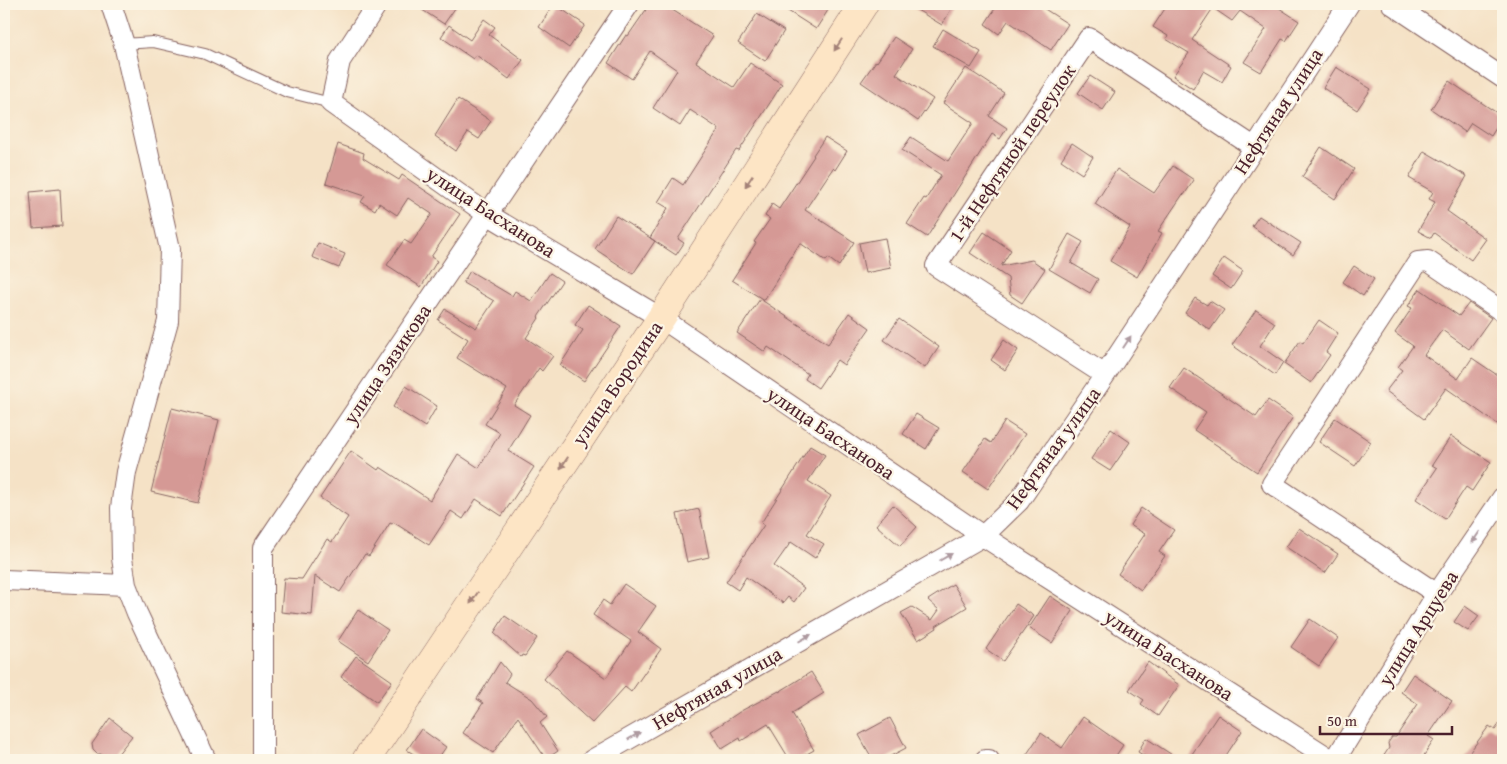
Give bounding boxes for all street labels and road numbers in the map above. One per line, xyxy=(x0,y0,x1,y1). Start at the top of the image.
street label: Нефтяная улица xyxy=(1226,41,1330,180)
street label: 1-й Нефтяной переулок xyxy=(941,57,1082,248)
street label: улица Басханова xyxy=(420,158,562,265)
street label: улица Зязикова xyxy=(335,297,438,430)
street label: улица Бородина xyxy=(564,314,669,452)
street label: улица Басханова xyxy=(761,378,902,487)
street label: Нефтяная улица xyxy=(998,380,1107,515)
street label: улица Арцуева xyxy=(1370,564,1465,692)
street label: улица Басханова xyxy=(1098,601,1240,708)
street label: Нефтяная улица xyxy=(646,638,787,736)

